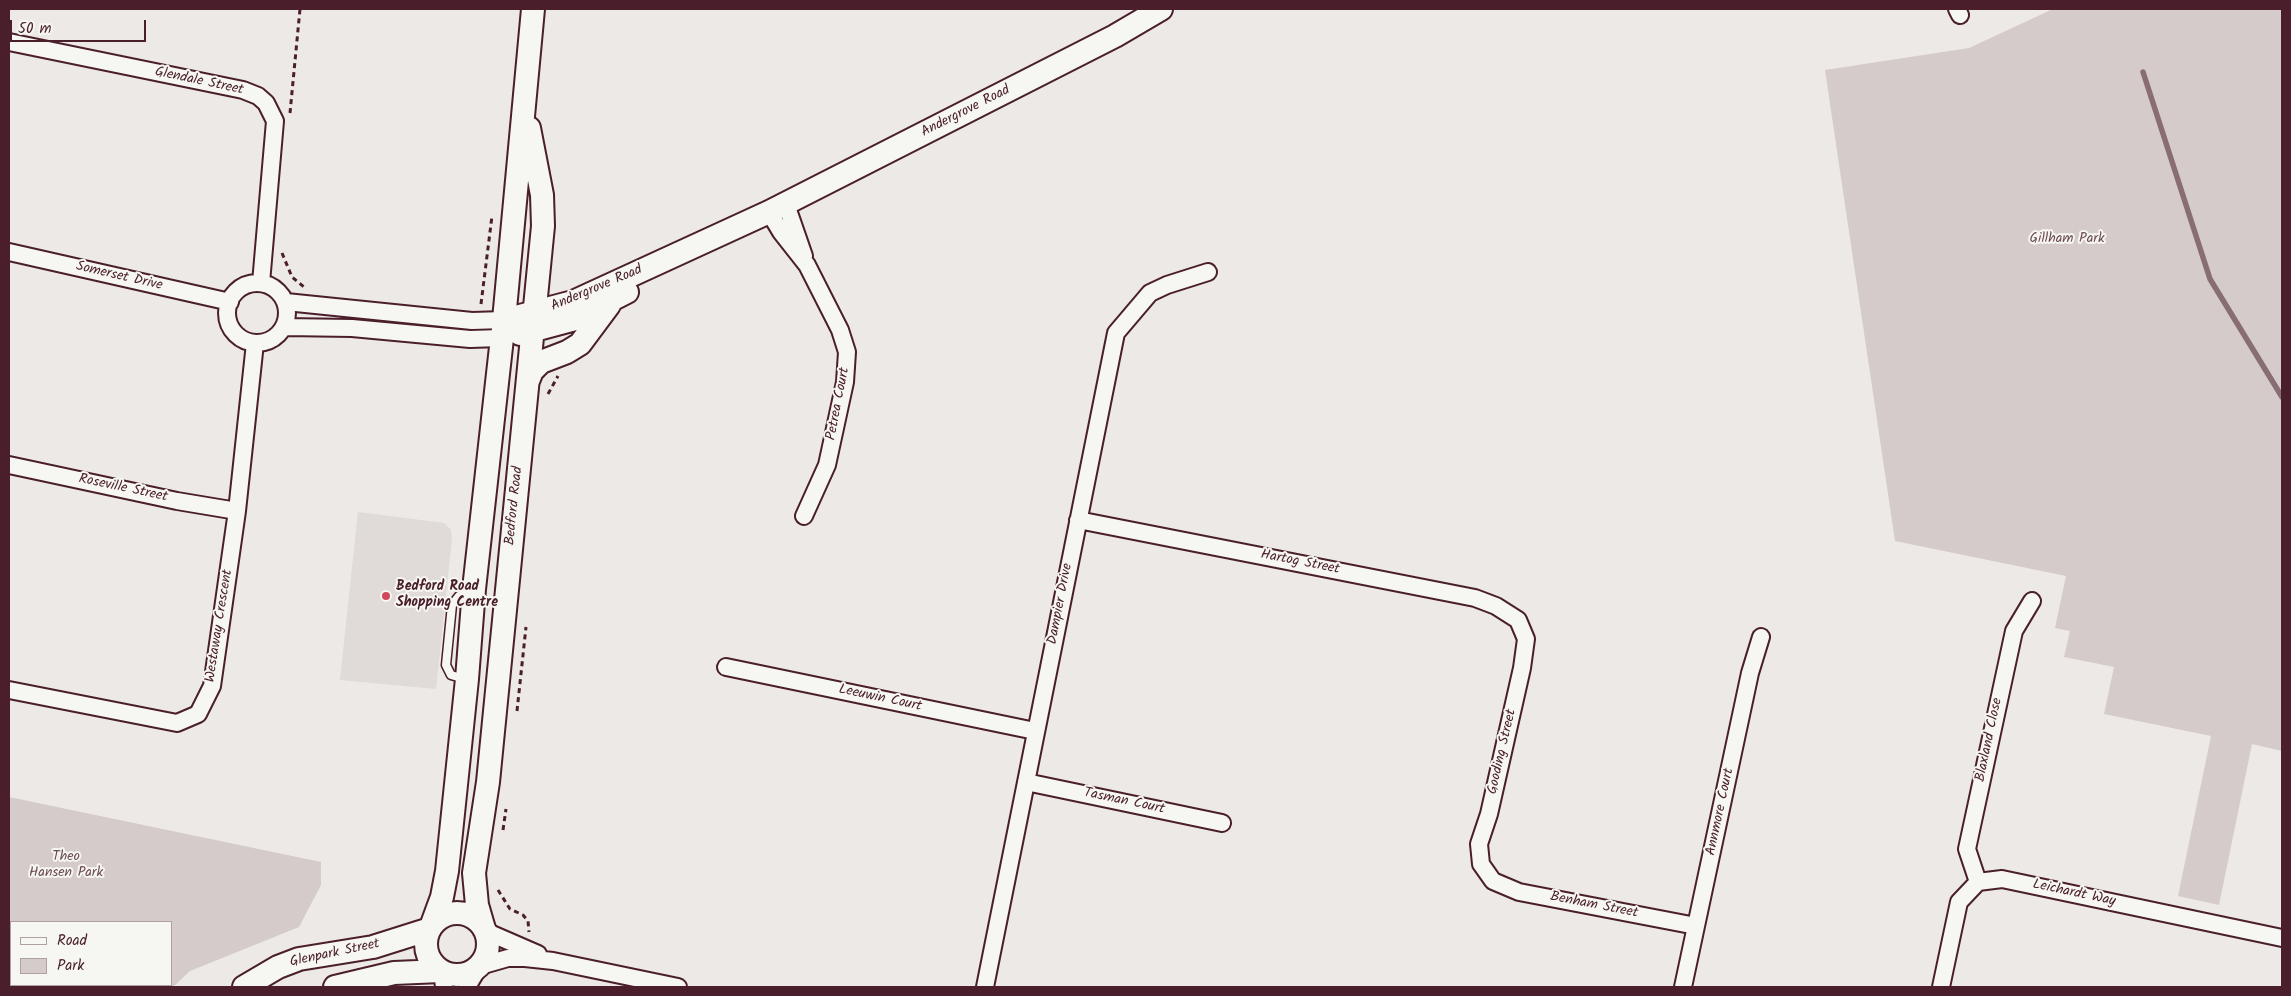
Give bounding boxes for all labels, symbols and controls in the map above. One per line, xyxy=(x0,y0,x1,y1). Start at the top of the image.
scale bar xyxy=(12,10,149,42)
text: 50 m xyxy=(18,17,52,41)
street label: Glendale Street xyxy=(153,64,245,100)
street label: Andergrove Road xyxy=(919,82,1013,142)
park label: Gillham Park xyxy=(2030,232,2104,248)
street label: Somerset Drive xyxy=(74,259,164,295)
street label: Andergrove Road xyxy=(549,262,645,316)
street label: Petrea Court xyxy=(824,366,854,442)
street label: Bedford Road xyxy=(503,466,527,546)
street label: Roseville Street xyxy=(77,471,169,507)
street label: Hartog Street xyxy=(1259,547,1341,579)
street label: Dampier Drive xyxy=(1045,562,1077,646)
street label: Westaway Crescent xyxy=(203,568,237,684)
place label: Bedford Road Shopping Centre xyxy=(396,580,498,612)
marker: Bedford Road Shopping Centre xyxy=(380,590,392,602)
street label: Leeuwin Court xyxy=(837,682,923,716)
street label: Blaxland Close xyxy=(1973,697,2007,783)
street label: Gooding Street xyxy=(1485,708,1521,796)
street label: Annmore Court xyxy=(1704,767,1738,857)
street label: Tasman Court xyxy=(1082,785,1166,819)
park label: Theo Hansen Park xyxy=(29,850,103,882)
street label: Leichardt Way xyxy=(2031,877,2117,911)
street label: Benham Street xyxy=(1549,889,1639,923)
legend xyxy=(10,921,172,986)
text: Road xyxy=(57,929,87,953)
street label: Glenpark Street xyxy=(289,936,381,972)
text: Park xyxy=(57,954,84,978)

